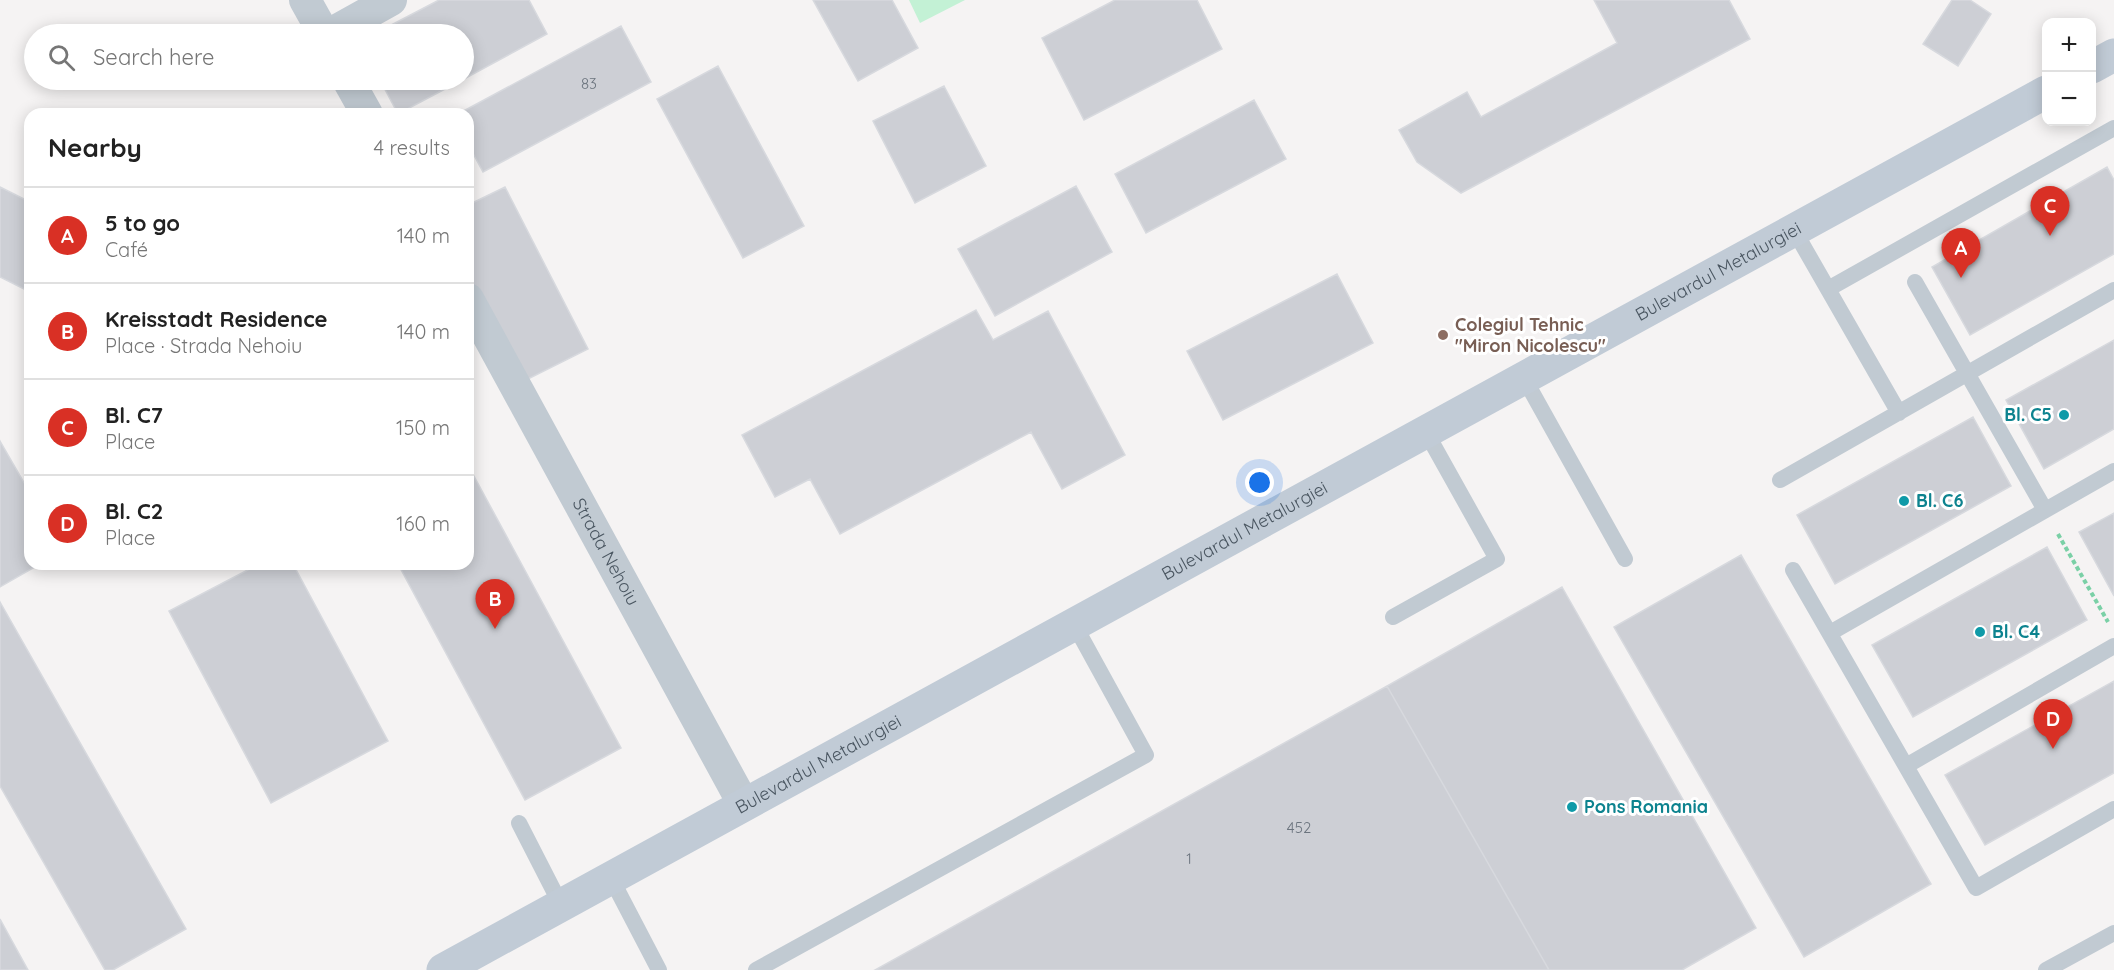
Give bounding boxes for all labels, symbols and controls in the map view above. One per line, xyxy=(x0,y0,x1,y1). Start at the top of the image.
map controls xyxy=(2042,18,2096,126)
button: + xyxy=(2042,18,2096,72)
search box xyxy=(24,24,474,90)
icon: search xyxy=(45,41,78,74)
text: Search here xyxy=(93,43,214,71)
button: − xyxy=(2042,72,2096,126)
house number: 83 xyxy=(581,74,597,93)
text: Nearby xyxy=(48,131,142,164)
text: 4 results xyxy=(374,135,450,160)
pin: C xyxy=(2030,186,2070,236)
text: 5 to go xyxy=(105,209,180,237)
street label: Bulevardul Metalurgiei xyxy=(1631,216,1805,326)
text: A xyxy=(61,223,74,248)
text: 140 m xyxy=(397,223,450,248)
pin: A xyxy=(1942,228,1980,278)
text: Café xyxy=(105,237,148,262)
text: Kreisstadt Residence xyxy=(105,305,328,333)
place label: Colegiul Tehnic "Miron Nicolescu" xyxy=(1455,313,1606,357)
text: B xyxy=(61,319,74,344)
text: 140 m xyxy=(397,319,450,344)
marker: Colegiul Tehnic "Miron Nicolescu" xyxy=(1436,328,1450,342)
text: Place · Strada Nehoiu xyxy=(105,333,302,358)
text: Bl. C7 xyxy=(105,401,163,429)
place label: Bl. C5 xyxy=(2004,403,2052,426)
marker: Bl. C5 xyxy=(2057,408,2071,422)
text: C xyxy=(61,415,74,440)
text: 150 m xyxy=(396,415,450,440)
text: Place xyxy=(105,429,155,454)
your location xyxy=(1245,468,1274,497)
street label: Bulevardul Metalurgiei xyxy=(1157,476,1331,585)
place label: Bl. C6 xyxy=(1916,489,1963,512)
street label: Strada Nehoiu xyxy=(568,494,645,609)
marker: Bl. C6 xyxy=(1897,494,1911,508)
text: Bl. C2 xyxy=(105,497,163,525)
text: D xyxy=(60,511,75,536)
text: 160 m xyxy=(396,511,450,536)
text: Place xyxy=(105,525,155,550)
pin: B xyxy=(476,580,514,629)
place label: Bl. C4 xyxy=(1992,620,2040,643)
marker: Bl. C4 xyxy=(1973,625,1987,639)
pin: D xyxy=(2034,700,2072,749)
street label: Bulevardul Metalurgiei xyxy=(731,709,905,819)
place label: Pons Romania xyxy=(1584,795,1708,818)
marker: Pons Romania xyxy=(1565,800,1579,814)
house number: 452 xyxy=(1287,818,1311,837)
house number: 1 xyxy=(1186,849,1192,868)

